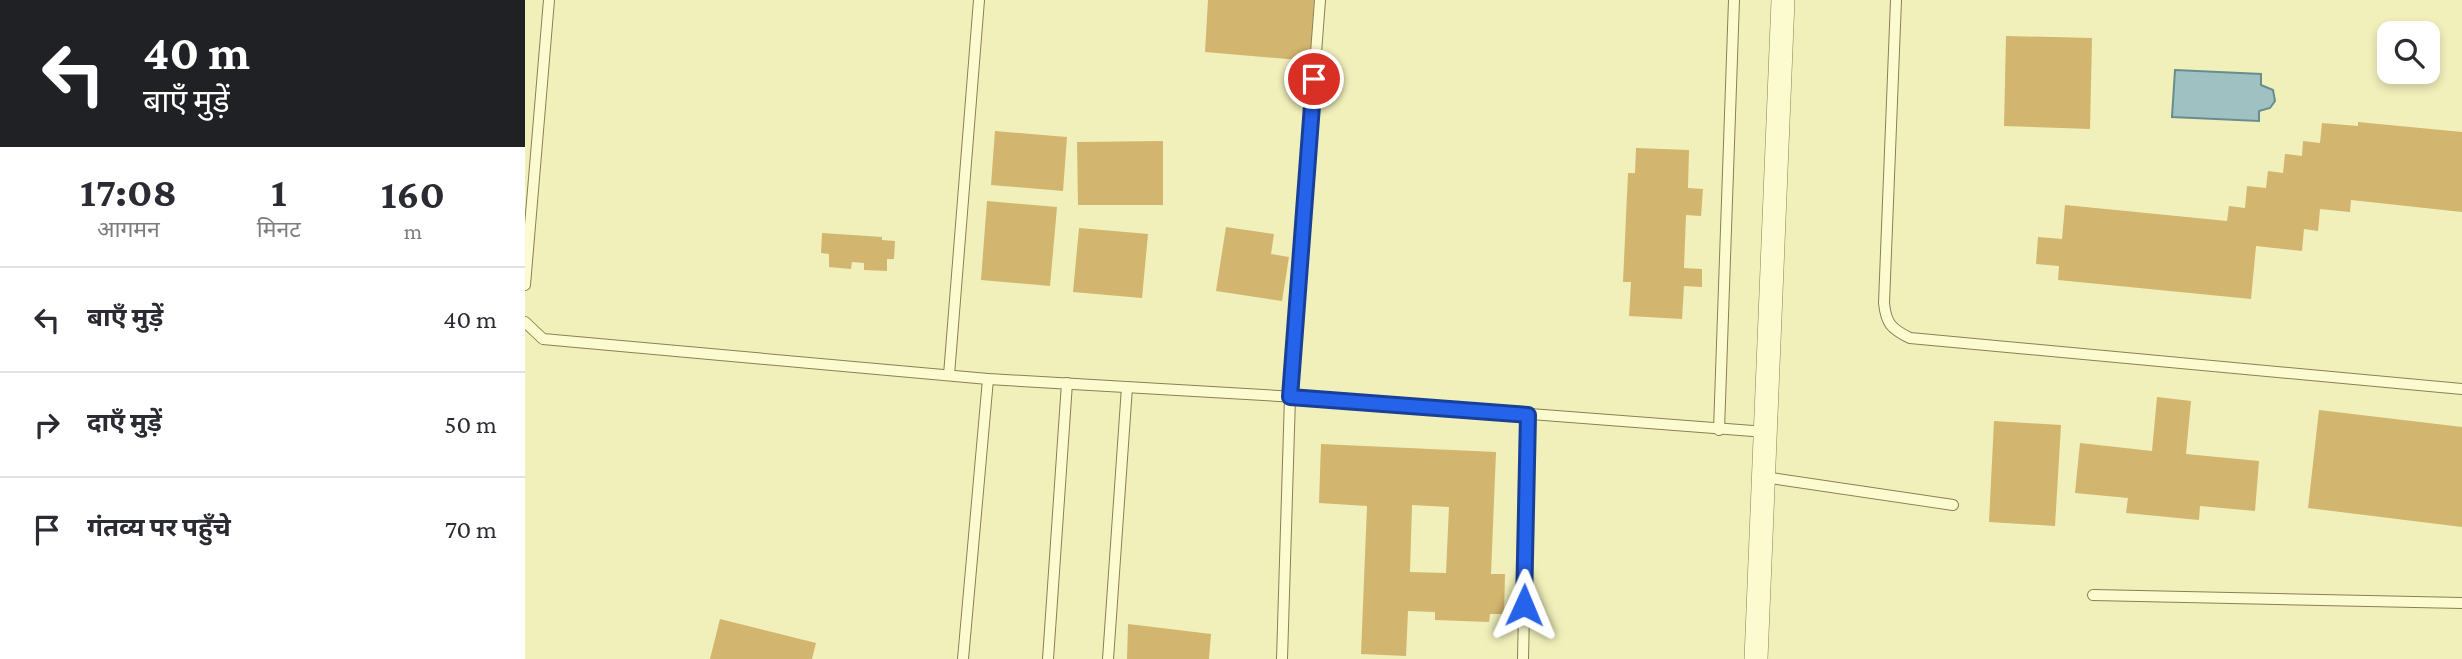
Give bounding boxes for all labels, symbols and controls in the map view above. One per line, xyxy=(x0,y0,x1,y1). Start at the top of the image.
map controls xyxy=(2377,21,2440,84)
button: search xyxy=(2377,21,2440,84)
text: 40 m xyxy=(143,25,250,80)
icon: left xyxy=(28,28,119,119)
pin xyxy=(1284,49,1344,109)
icon: arrive xyxy=(1295,60,1333,98)
text: बाएँ मुड़ें xyxy=(143,83,230,119)
text: 17:08 xyxy=(80,168,177,215)
text: 1 xyxy=(271,168,287,215)
text: 160 xyxy=(381,170,445,217)
text: आगमन xyxy=(97,216,160,242)
text: मिनट xyxy=(257,216,301,242)
text: m xyxy=(404,218,422,244)
icon: left xyxy=(28,301,66,339)
text: बाएँ मुड़ें xyxy=(87,303,163,332)
text: 40 m xyxy=(443,305,497,334)
icon: right xyxy=(28,406,66,444)
text: दाएँ मुड़ें xyxy=(87,408,162,437)
text: 50 m xyxy=(444,410,497,439)
icon: arrive xyxy=(28,511,66,549)
text: गंतव्य पर पहुँचे xyxy=(87,513,231,542)
text: 70 m xyxy=(445,515,497,544)
position arrow xyxy=(1487,568,1561,642)

